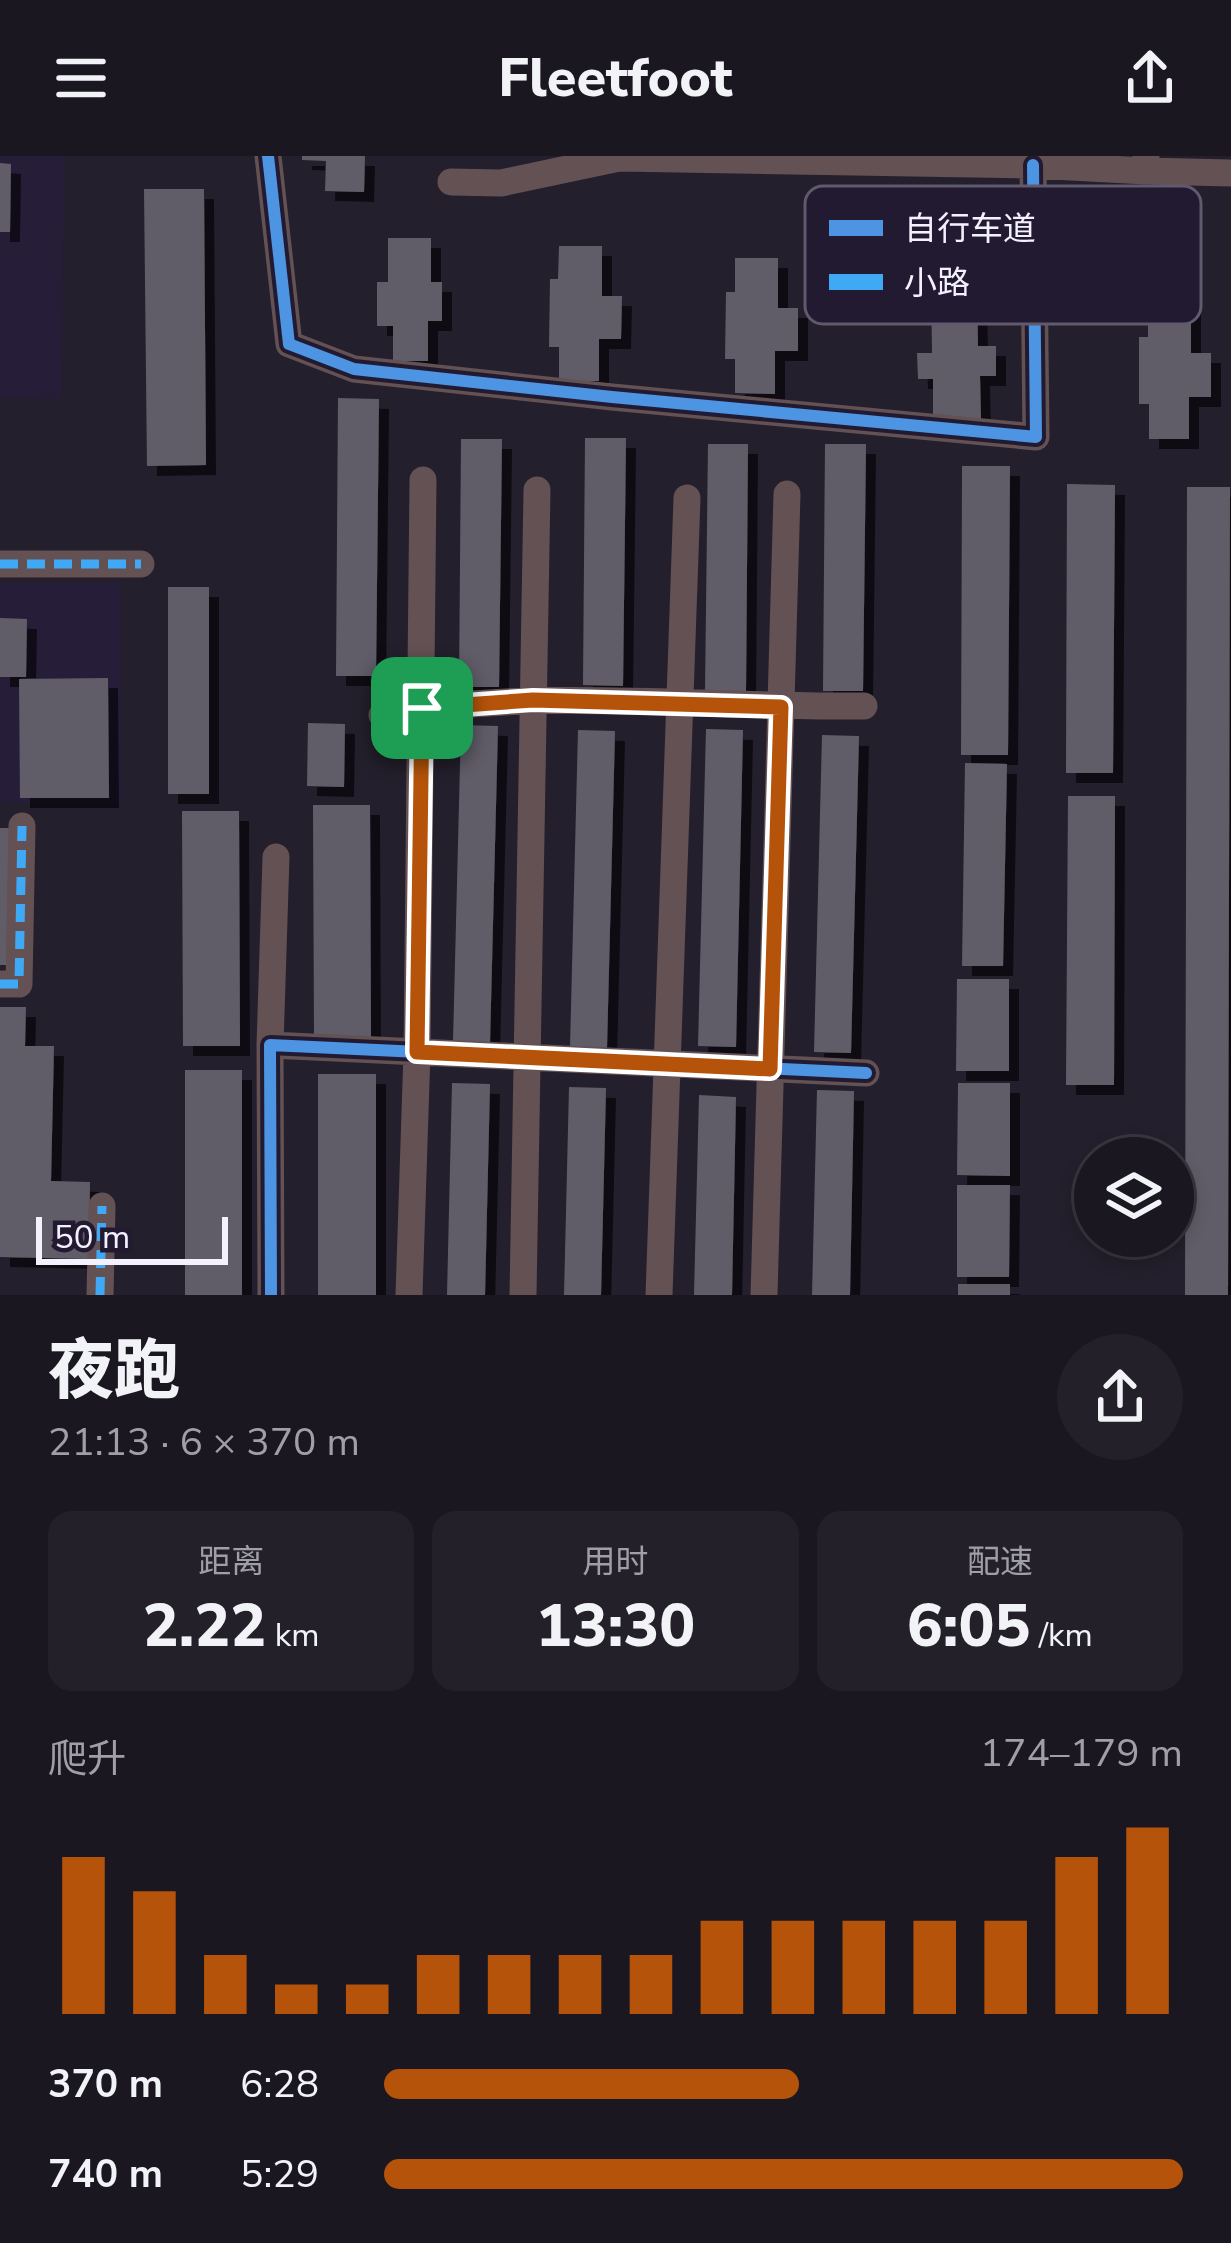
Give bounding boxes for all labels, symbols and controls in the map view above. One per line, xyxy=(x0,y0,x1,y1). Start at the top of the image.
text: Fleetfoot xyxy=(498,41,733,115)
icon: menu xyxy=(48,45,114,111)
icon: share xyxy=(1117,45,1183,111)
legend xyxy=(805,186,1201,324)
text: 自行车道 xyxy=(904,207,1036,252)
text: 小路 xyxy=(904,261,970,306)
pin xyxy=(371,657,473,759)
icon: arrive xyxy=(389,675,455,741)
map controls xyxy=(1074,1137,1194,1257)
button: layers xyxy=(1074,1137,1194,1257)
scale bar xyxy=(36,1211,228,1264)
text: 50 m xyxy=(54,1215,130,1260)
text: 夜跑 xyxy=(48,1326,180,1416)
button: share xyxy=(1057,1334,1183,1460)
text: 21:13 · 6 × 370 m xyxy=(48,1416,360,1469)
text: 距离 xyxy=(198,1540,264,1585)
text: 用时 xyxy=(582,1540,648,1585)
text: 配速 xyxy=(967,1540,1033,1585)
text: 2.22 xyxy=(143,1585,266,1667)
text: 13:30 xyxy=(536,1585,695,1667)
text: 6:05 xyxy=(907,1585,1030,1667)
text: km xyxy=(266,1613,320,1658)
text: /km xyxy=(1030,1613,1093,1658)
text: 174–179 m xyxy=(980,1727,1183,1780)
text: 爬升 xyxy=(48,1733,126,1786)
text: 370 m xyxy=(48,2058,163,2111)
text: 6:28 xyxy=(240,2058,319,2111)
text: 740 m xyxy=(48,2148,163,2201)
text: 5:29 xyxy=(240,2148,319,2201)

